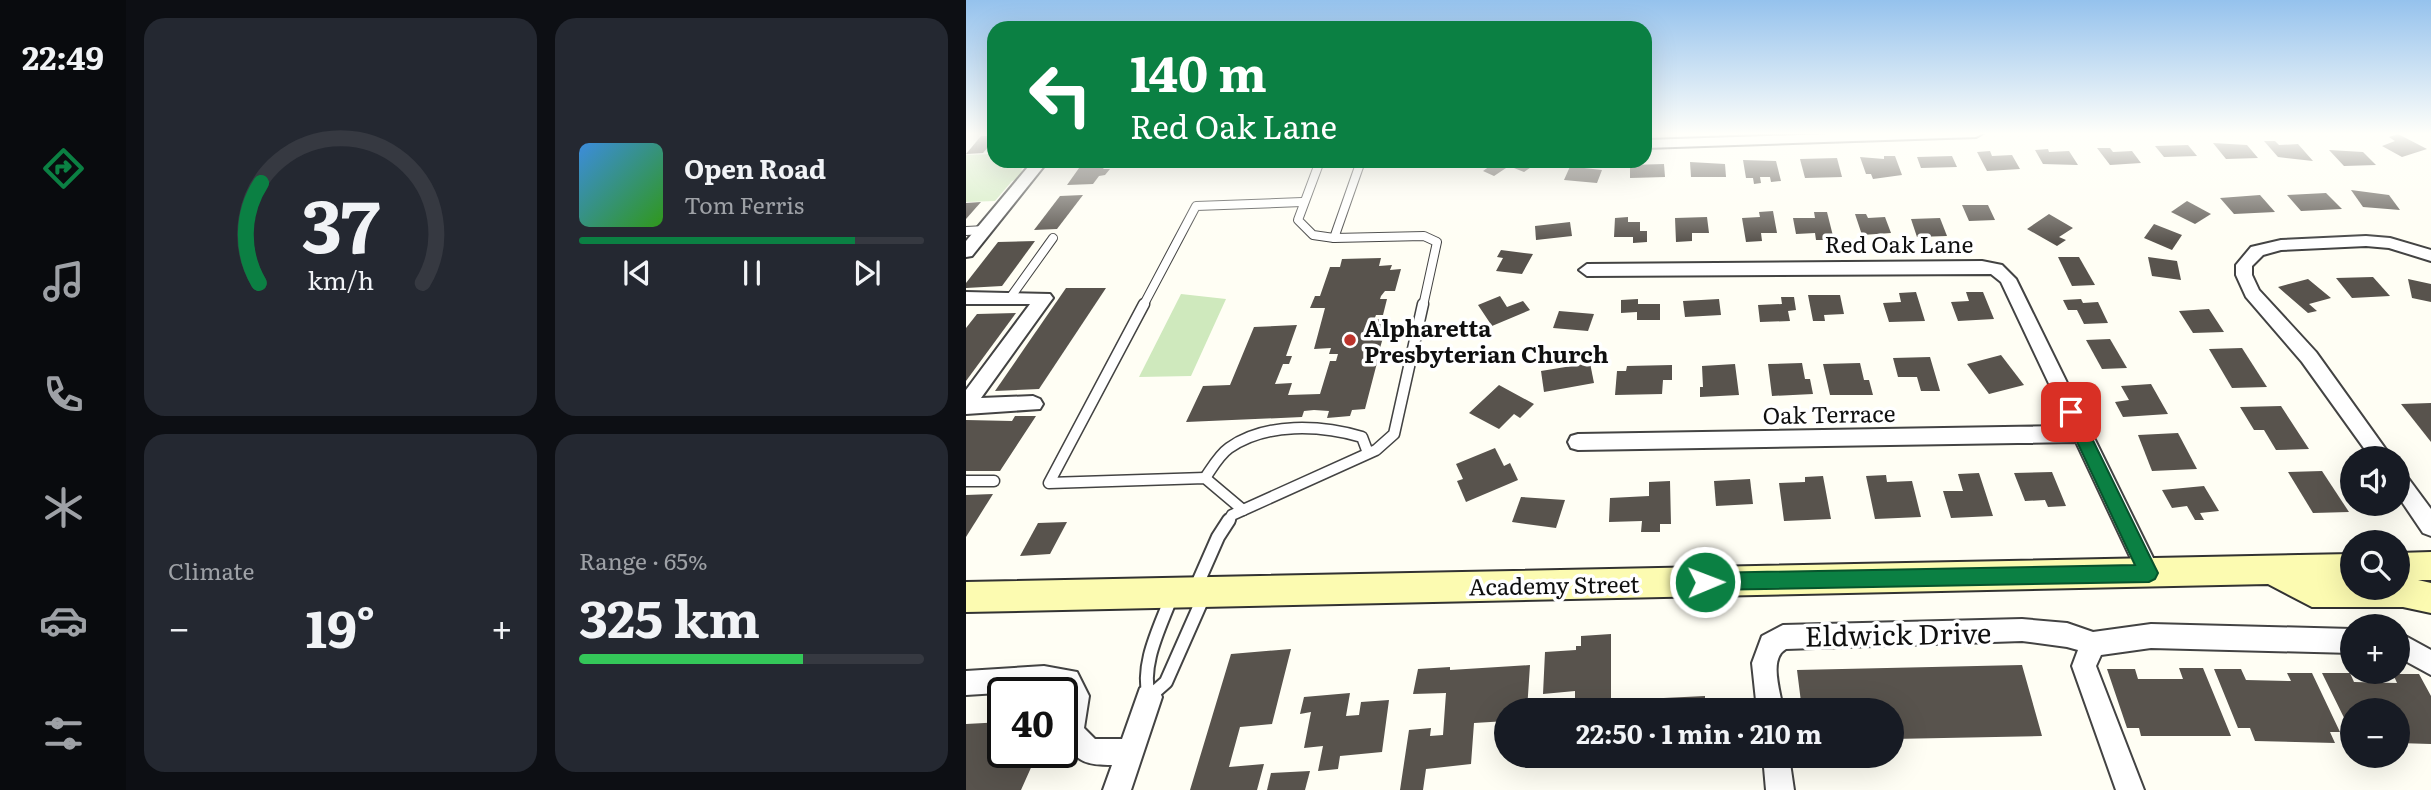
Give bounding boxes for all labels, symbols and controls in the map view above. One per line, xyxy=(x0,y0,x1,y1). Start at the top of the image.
text: 22:49 xyxy=(22,32,104,80)
text: 140 m xyxy=(1130,34,1267,107)
icon: left xyxy=(1015,49,1106,140)
text: Red Oak Lane xyxy=(1130,101,1337,149)
icon: directions xyxy=(39,144,88,193)
text: Open Road xyxy=(684,148,826,187)
text: 37 xyxy=(301,168,380,276)
text: Tom Ferris xyxy=(684,187,804,221)
street label: Red Oak Lane xyxy=(1825,226,1974,260)
icon: previous xyxy=(618,254,656,292)
icon: pause xyxy=(733,254,771,292)
icon: next xyxy=(848,254,886,292)
icon: music xyxy=(39,257,88,306)
text: km/h xyxy=(307,261,374,298)
place label: Alpharetta Presbyterian Church xyxy=(1364,310,1609,370)
marker: Alpharetta Presbyterian Church xyxy=(1342,332,1358,348)
icon: phone xyxy=(39,370,88,419)
pin xyxy=(2041,382,2101,442)
icon: arrive xyxy=(2052,393,2090,431)
street label: Oak Terrace xyxy=(1762,395,1896,431)
map controls xyxy=(2340,446,2410,768)
button: sound xyxy=(2340,446,2410,516)
icon: climate xyxy=(39,483,88,532)
button: search xyxy=(2340,530,2410,600)
text: Range · 65% xyxy=(579,543,708,577)
position arrow xyxy=(1668,545,1742,619)
text: Climate xyxy=(168,553,254,587)
street label: Academy Street xyxy=(1468,566,1640,602)
text: 325 km xyxy=(579,577,760,654)
text: 19° xyxy=(306,587,375,664)
icon: car xyxy=(39,596,88,645)
text: − xyxy=(168,597,190,654)
text: + xyxy=(491,597,513,654)
street label: Eldwick Drive xyxy=(1804,610,1992,656)
button: + xyxy=(2340,614,2410,684)
speed limit sign: 40 xyxy=(987,677,1078,768)
button: − xyxy=(2340,698,2410,768)
icon: filters xyxy=(39,709,88,758)
text: 22:50 · 1 min · 210 m xyxy=(1576,713,1822,752)

